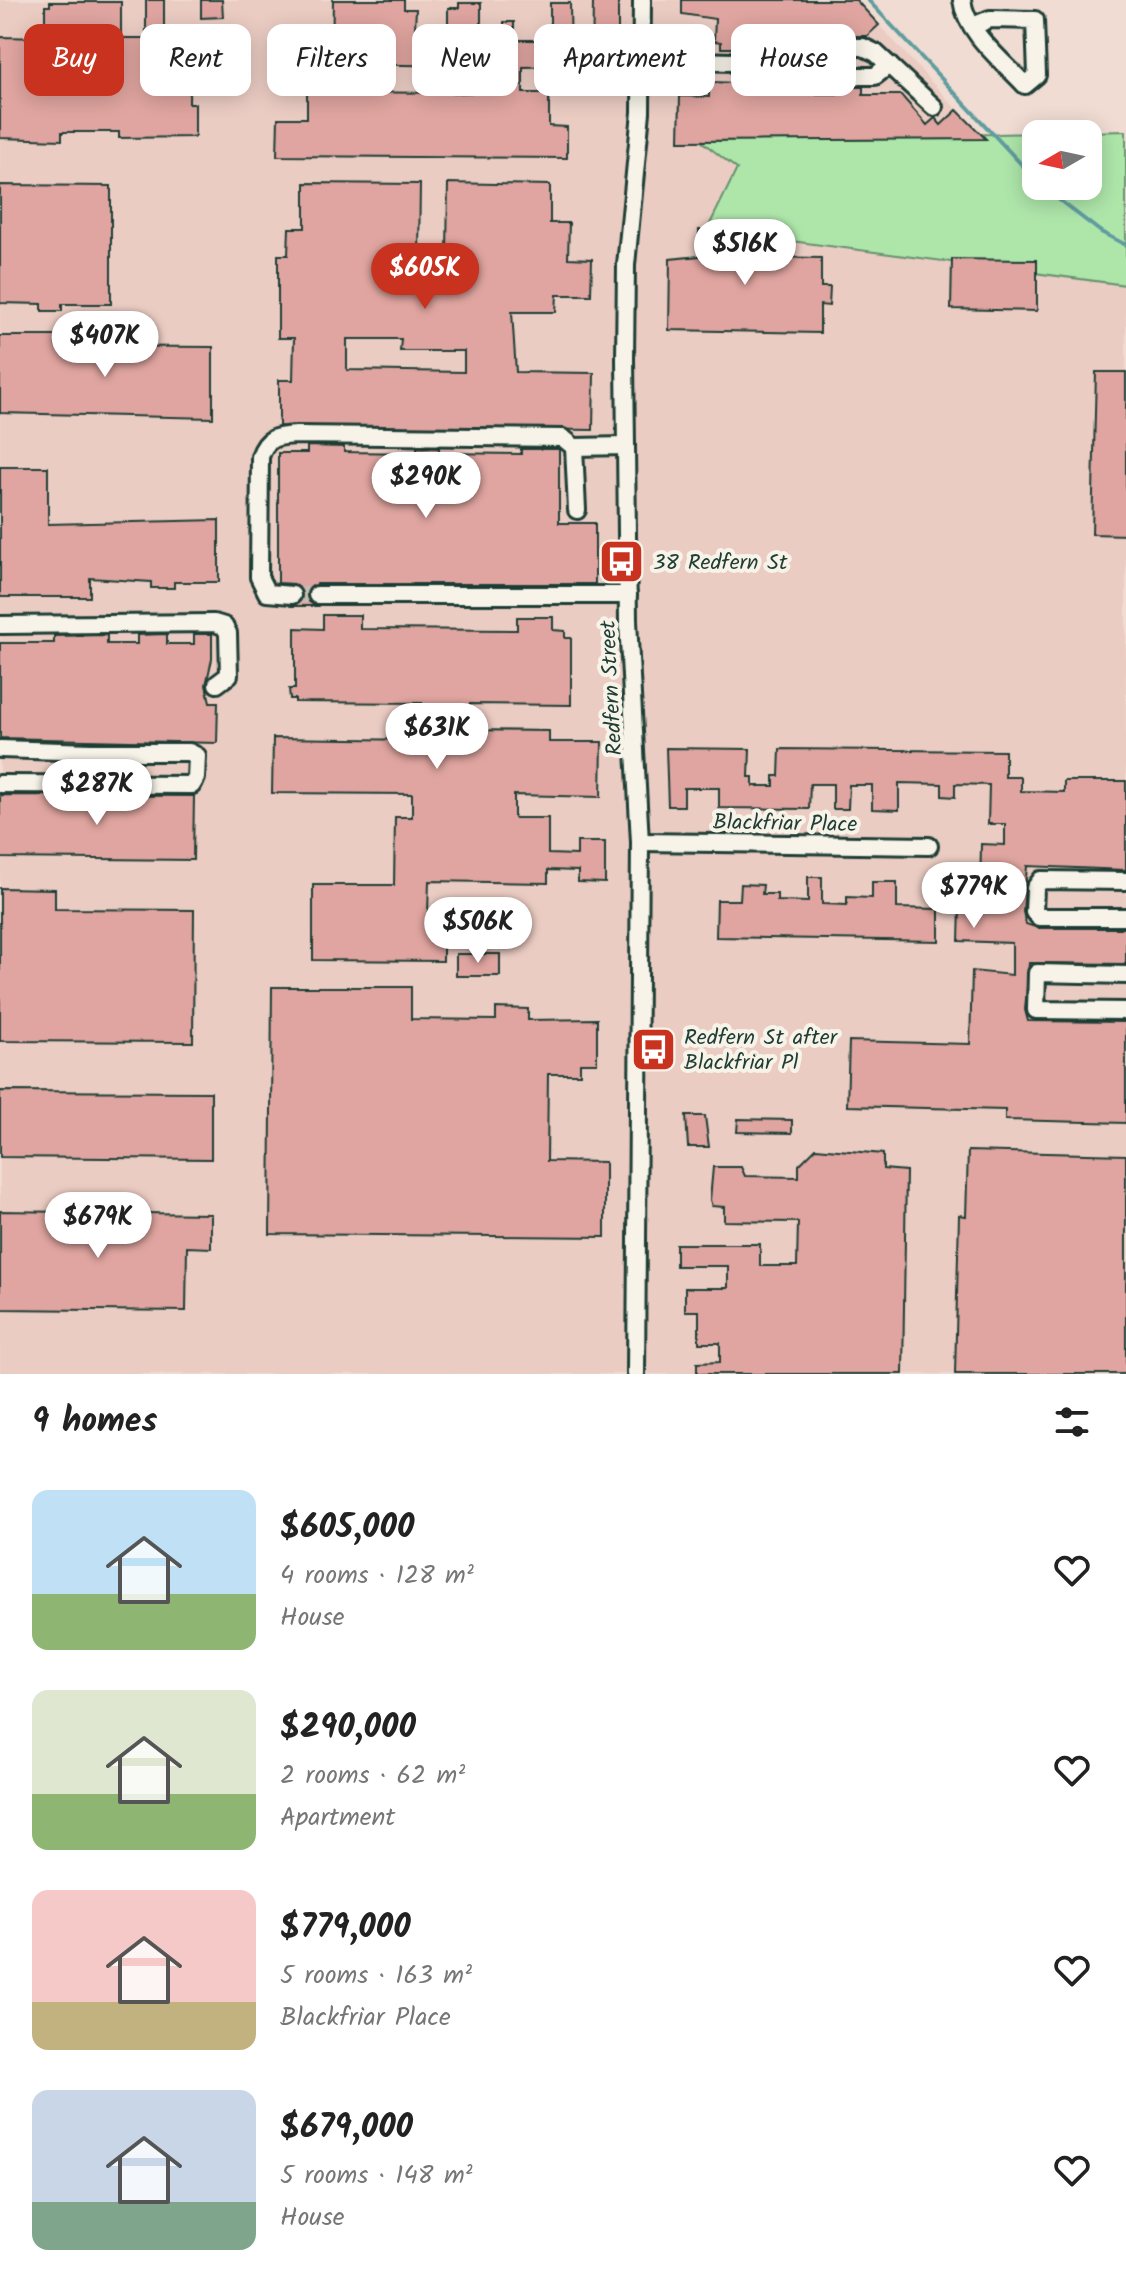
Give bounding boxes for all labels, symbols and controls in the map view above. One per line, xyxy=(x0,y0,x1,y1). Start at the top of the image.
chip: Buy xyxy=(24,24,124,96)
chip: Rent xyxy=(140,24,251,96)
chip: Filters xyxy=(267,24,396,96)
chip: New xyxy=(412,24,518,96)
chip: Apartment xyxy=(534,24,715,96)
chip: House xyxy=(731,24,856,96)
north arrow xyxy=(1022,120,1102,200)
map controls xyxy=(1022,120,1102,200)
pin: $516K xyxy=(689,219,801,287)
text: $516K xyxy=(712,224,778,266)
pin: $605K xyxy=(369,243,481,311)
text: $605K xyxy=(389,248,461,290)
pin: $407K xyxy=(49,311,161,379)
text: $407K xyxy=(70,316,140,358)
pin: $290K xyxy=(370,452,482,520)
text: $290K xyxy=(390,457,462,499)
bus stop icon: 38 Redfern St xyxy=(598,537,646,585)
place label: 38 Redfern St xyxy=(653,546,788,581)
street label: Redfern Street xyxy=(591,619,634,756)
pin: $631K xyxy=(381,703,493,771)
text: $631K xyxy=(403,708,471,750)
pin: $287K xyxy=(41,759,153,827)
text: $287K xyxy=(60,764,134,806)
street label: Blackfriar Place xyxy=(712,806,858,843)
pin: $779K xyxy=(918,862,1030,930)
text: $779K xyxy=(940,867,1008,909)
pin: $506K xyxy=(422,897,534,965)
text: $506K xyxy=(442,902,514,944)
place label: Redfern St after Blackfriar Pl xyxy=(684,1021,839,1081)
bus stop icon: Redfern St after Blackfriar Pl xyxy=(629,1025,677,1073)
pin: $679K xyxy=(42,1192,154,1260)
text: $679K xyxy=(63,1197,133,1239)
text: 9 homes xyxy=(32,1395,157,1449)
icon: filters xyxy=(1050,1400,1094,1444)
text: $605,000 xyxy=(280,1501,414,1555)
icon: home xyxy=(96,1522,192,1618)
icon: heart xyxy=(1050,1548,1094,1592)
text: 4 rooms · 128 m² xyxy=(280,1555,474,1597)
text: House xyxy=(280,1597,344,1639)
text: $290,000 xyxy=(280,1701,416,1755)
icon: home xyxy=(96,1722,192,1818)
icon: heart xyxy=(1050,1748,1094,1792)
text: 2 rooms · 62 m² xyxy=(280,1755,465,1797)
text: Apartment xyxy=(280,1797,395,1839)
text: $779,000 xyxy=(280,1901,411,1955)
icon: home xyxy=(96,1922,192,2018)
icon: heart xyxy=(1050,1948,1094,1992)
text: 5 rooms · 163 m² xyxy=(280,1955,472,1997)
text: Blackfriar Place xyxy=(280,1997,451,2039)
text: $679,000 xyxy=(280,2101,413,2155)
icon: home xyxy=(96,2122,192,2218)
icon: heart xyxy=(1050,2148,1094,2192)
text: 5 rooms · 148 m² xyxy=(280,2155,473,2197)
text: House xyxy=(280,2197,344,2239)

